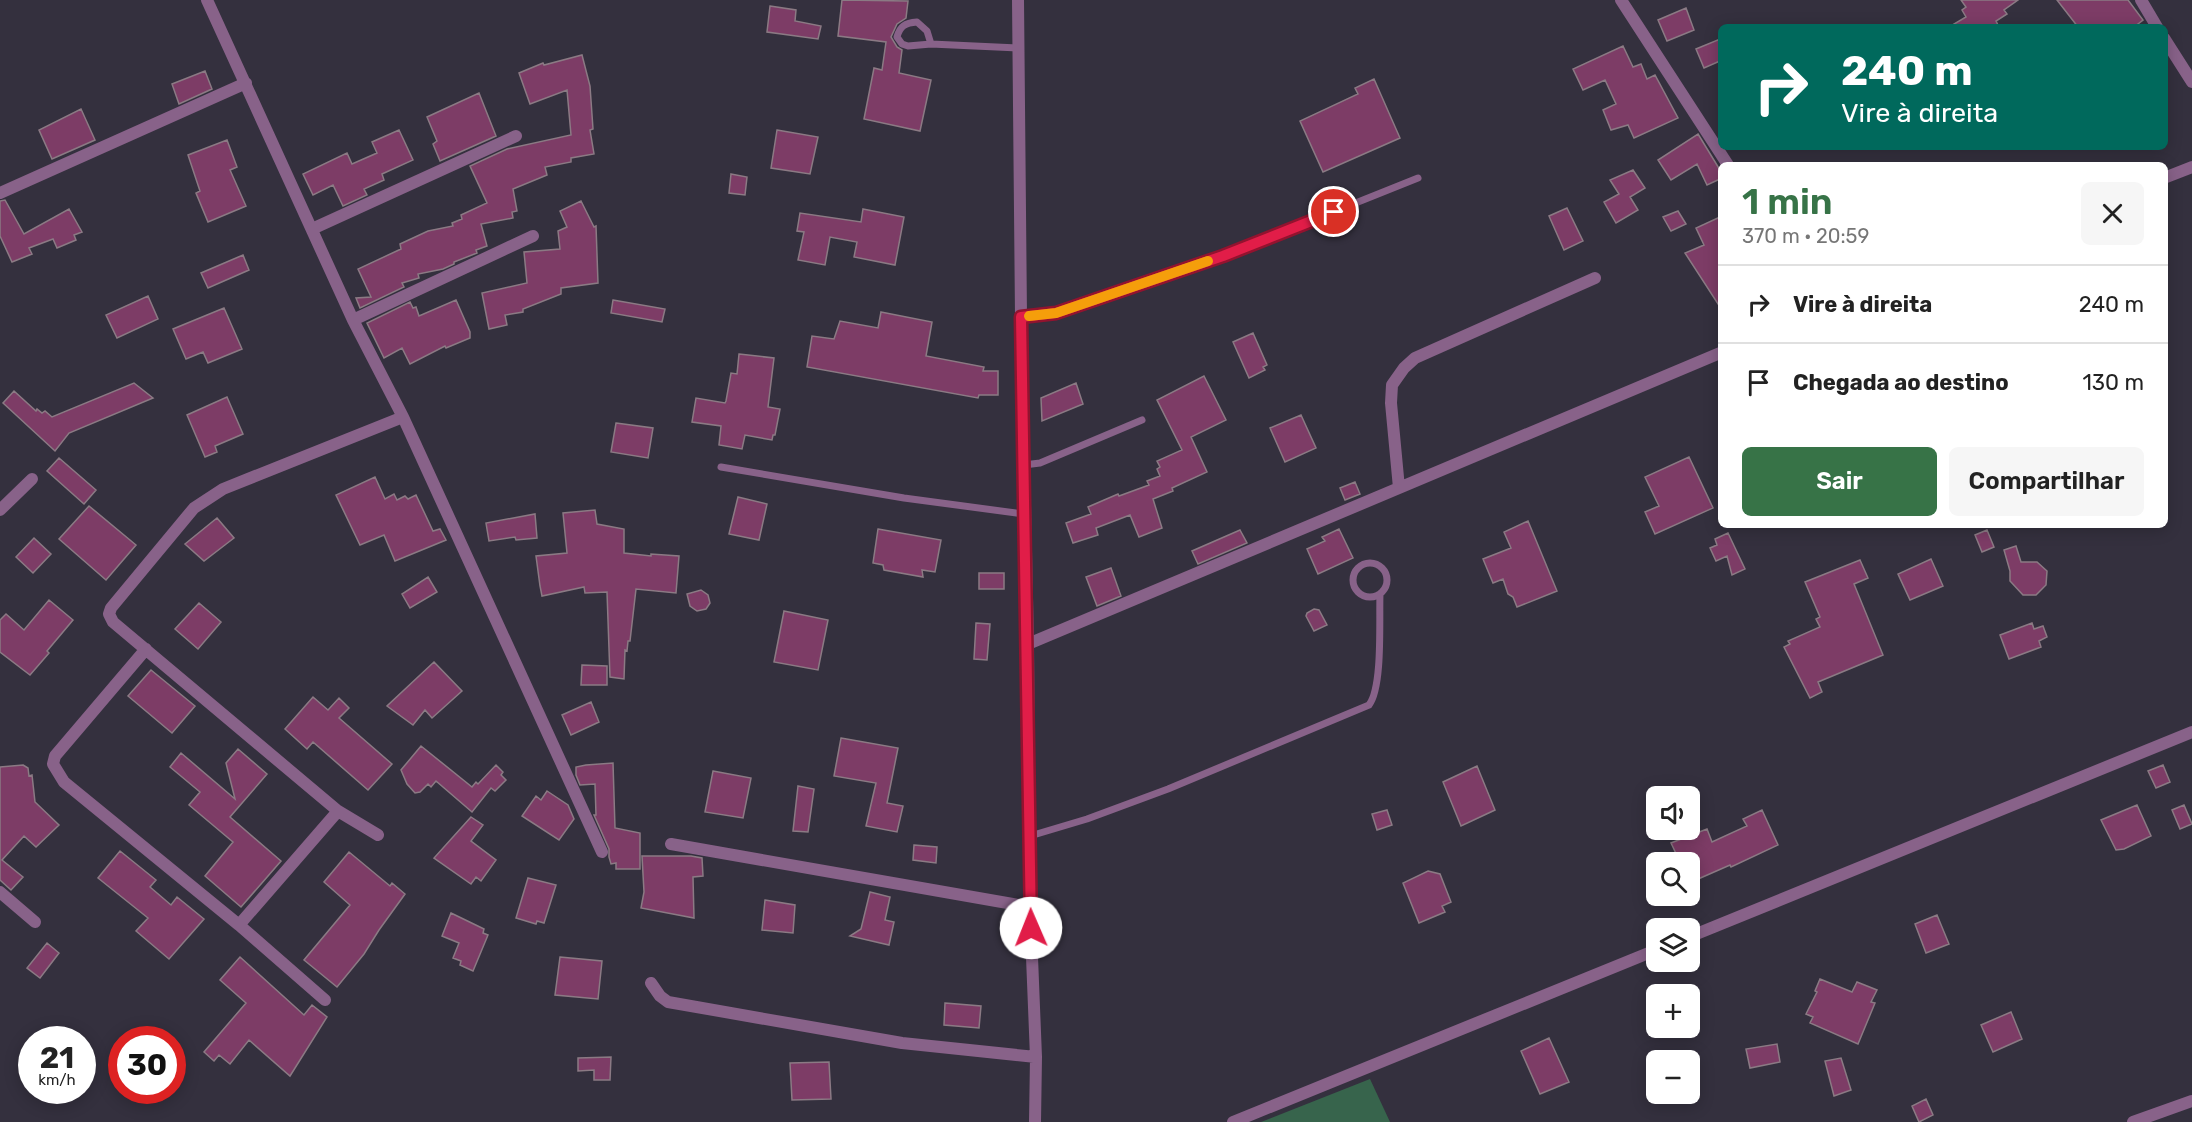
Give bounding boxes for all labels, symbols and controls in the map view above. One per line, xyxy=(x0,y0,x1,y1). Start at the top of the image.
text: 240 m xyxy=(1841,46,1973,96)
icon: right xyxy=(1742,48,1820,126)
text: Vire à direita xyxy=(1841,97,1998,129)
text: 1 min xyxy=(1742,180,1833,223)
button: close xyxy=(2081,182,2144,245)
pin xyxy=(1308,186,1359,237)
icon: arrive xyxy=(1317,195,1350,228)
text: 370 m · 20:59 xyxy=(1742,224,1869,248)
icon: right xyxy=(1742,288,1775,321)
text: Vire à direita xyxy=(1793,291,1932,318)
text: 240 m xyxy=(2079,291,2144,318)
icon: arrive xyxy=(1742,366,1775,399)
text: Chegada ao destino xyxy=(1793,369,2009,396)
text: 130 m xyxy=(2082,369,2144,396)
button: Sair xyxy=(1742,447,1937,516)
button: Compartilhar xyxy=(1949,447,2144,516)
map controls xyxy=(1646,786,1700,1104)
button: sound xyxy=(1646,786,1700,840)
button: search xyxy=(1646,852,1700,906)
position arrow xyxy=(999,896,1063,960)
button: layers xyxy=(1646,918,1700,972)
button: + xyxy=(1646,984,1700,1038)
speed limit sign: 30 xyxy=(108,1026,186,1104)
text: 21 xyxy=(40,1040,74,1076)
button: − xyxy=(1646,1050,1700,1104)
text: km/h xyxy=(38,1071,76,1089)

